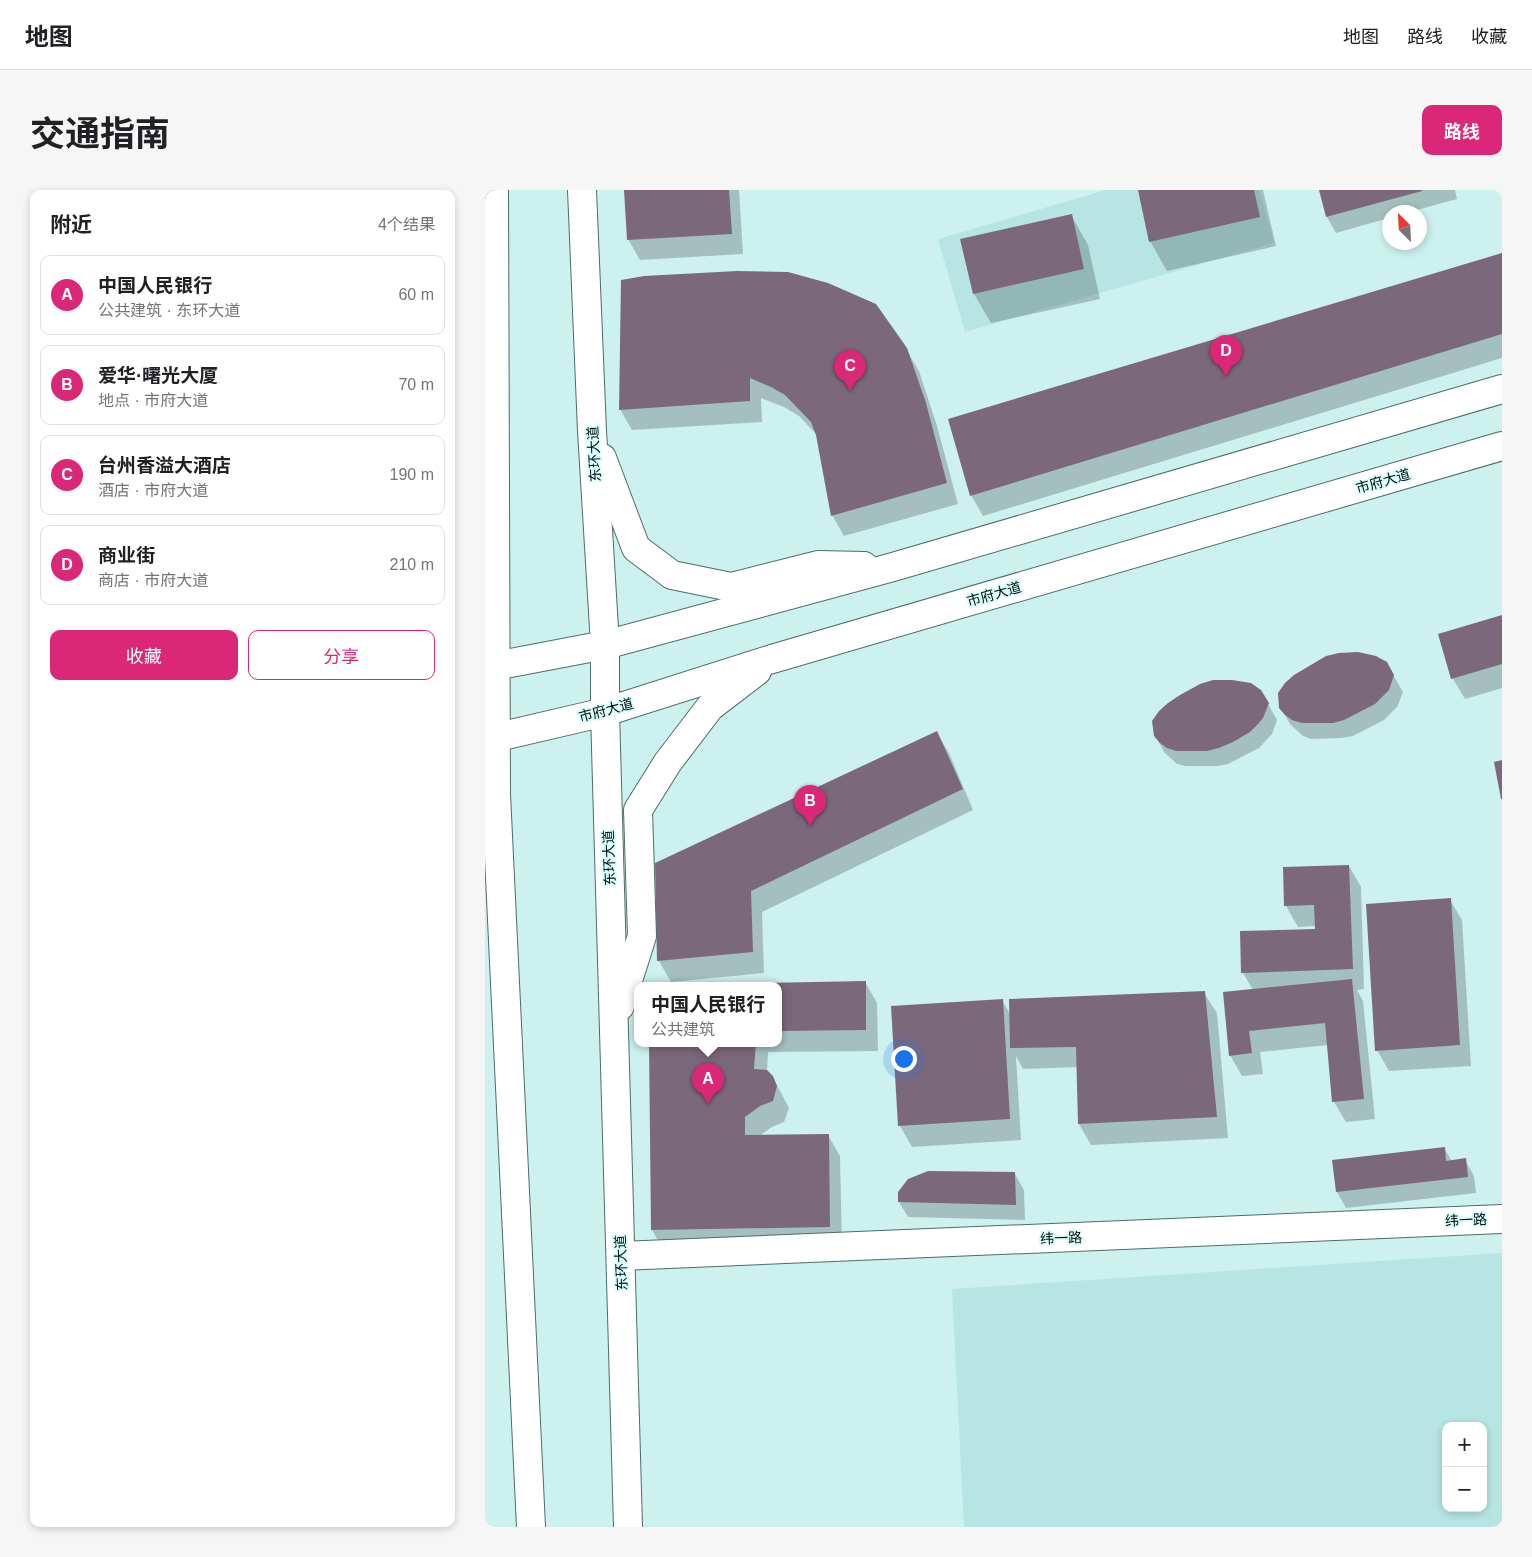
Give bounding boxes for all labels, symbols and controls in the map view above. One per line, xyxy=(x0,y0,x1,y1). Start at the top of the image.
text: 地图 xyxy=(25,23,73,50)
text: 地图 xyxy=(1343,27,1379,47)
text: 路线 xyxy=(1407,27,1443,47)
text: 收藏 xyxy=(1471,27,1507,47)
button: 路线 xyxy=(1422,105,1502,155)
text: 交通指南 xyxy=(30,114,170,153)
north arrow xyxy=(1382,205,1427,250)
text: 附近 xyxy=(50,213,92,236)
text: 4个结果 xyxy=(378,216,435,233)
text: 中国人民银行 xyxy=(98,275,212,296)
text: A xyxy=(61,286,73,303)
text: 60 m xyxy=(398,286,434,303)
text: 公共建筑 · 东环大道 xyxy=(98,302,240,319)
pin: D xyxy=(1210,335,1242,376)
pin: C xyxy=(834,350,866,391)
text: 爱华·曙光大厦 xyxy=(98,365,218,386)
text: B xyxy=(61,376,73,393)
text: 70 m xyxy=(398,376,434,393)
text: 地点 · 市府大道 xyxy=(98,392,208,409)
street label: 东环大道 xyxy=(585,426,603,482)
text: 台州香溢大酒店 xyxy=(98,455,231,476)
text: C xyxy=(61,466,73,483)
text: 190 m xyxy=(390,466,434,483)
street label: 市府大道 xyxy=(1354,466,1412,496)
text: 酒店 · 市府大道 xyxy=(98,482,208,499)
text: 商业街 xyxy=(98,545,155,566)
text: D xyxy=(61,556,73,573)
text: 210 m xyxy=(390,556,434,573)
text: 商店 · 市府大道 xyxy=(98,572,208,589)
street label: 市府大道 xyxy=(965,579,1023,609)
button: 收藏 xyxy=(50,630,238,680)
button: 分享 xyxy=(248,630,435,680)
street label: 市府大道 xyxy=(577,695,635,725)
pin: B xyxy=(794,785,826,826)
street label: 东环大道 xyxy=(600,830,618,886)
popup xyxy=(634,982,782,1047)
text: 中国人民银行 xyxy=(651,994,765,1015)
text: 公共建筑 xyxy=(651,1021,715,1038)
your location xyxy=(891,1046,917,1072)
pin: A xyxy=(692,1063,724,1104)
street label: 纬一路 xyxy=(1445,1211,1487,1229)
street label: 纬一路 xyxy=(1040,1229,1082,1247)
street label: 东环大道 xyxy=(612,1235,630,1291)
map controls xyxy=(1442,1422,1487,1512)
button: + xyxy=(1442,1422,1487,1467)
button: − xyxy=(1442,1467,1487,1512)

